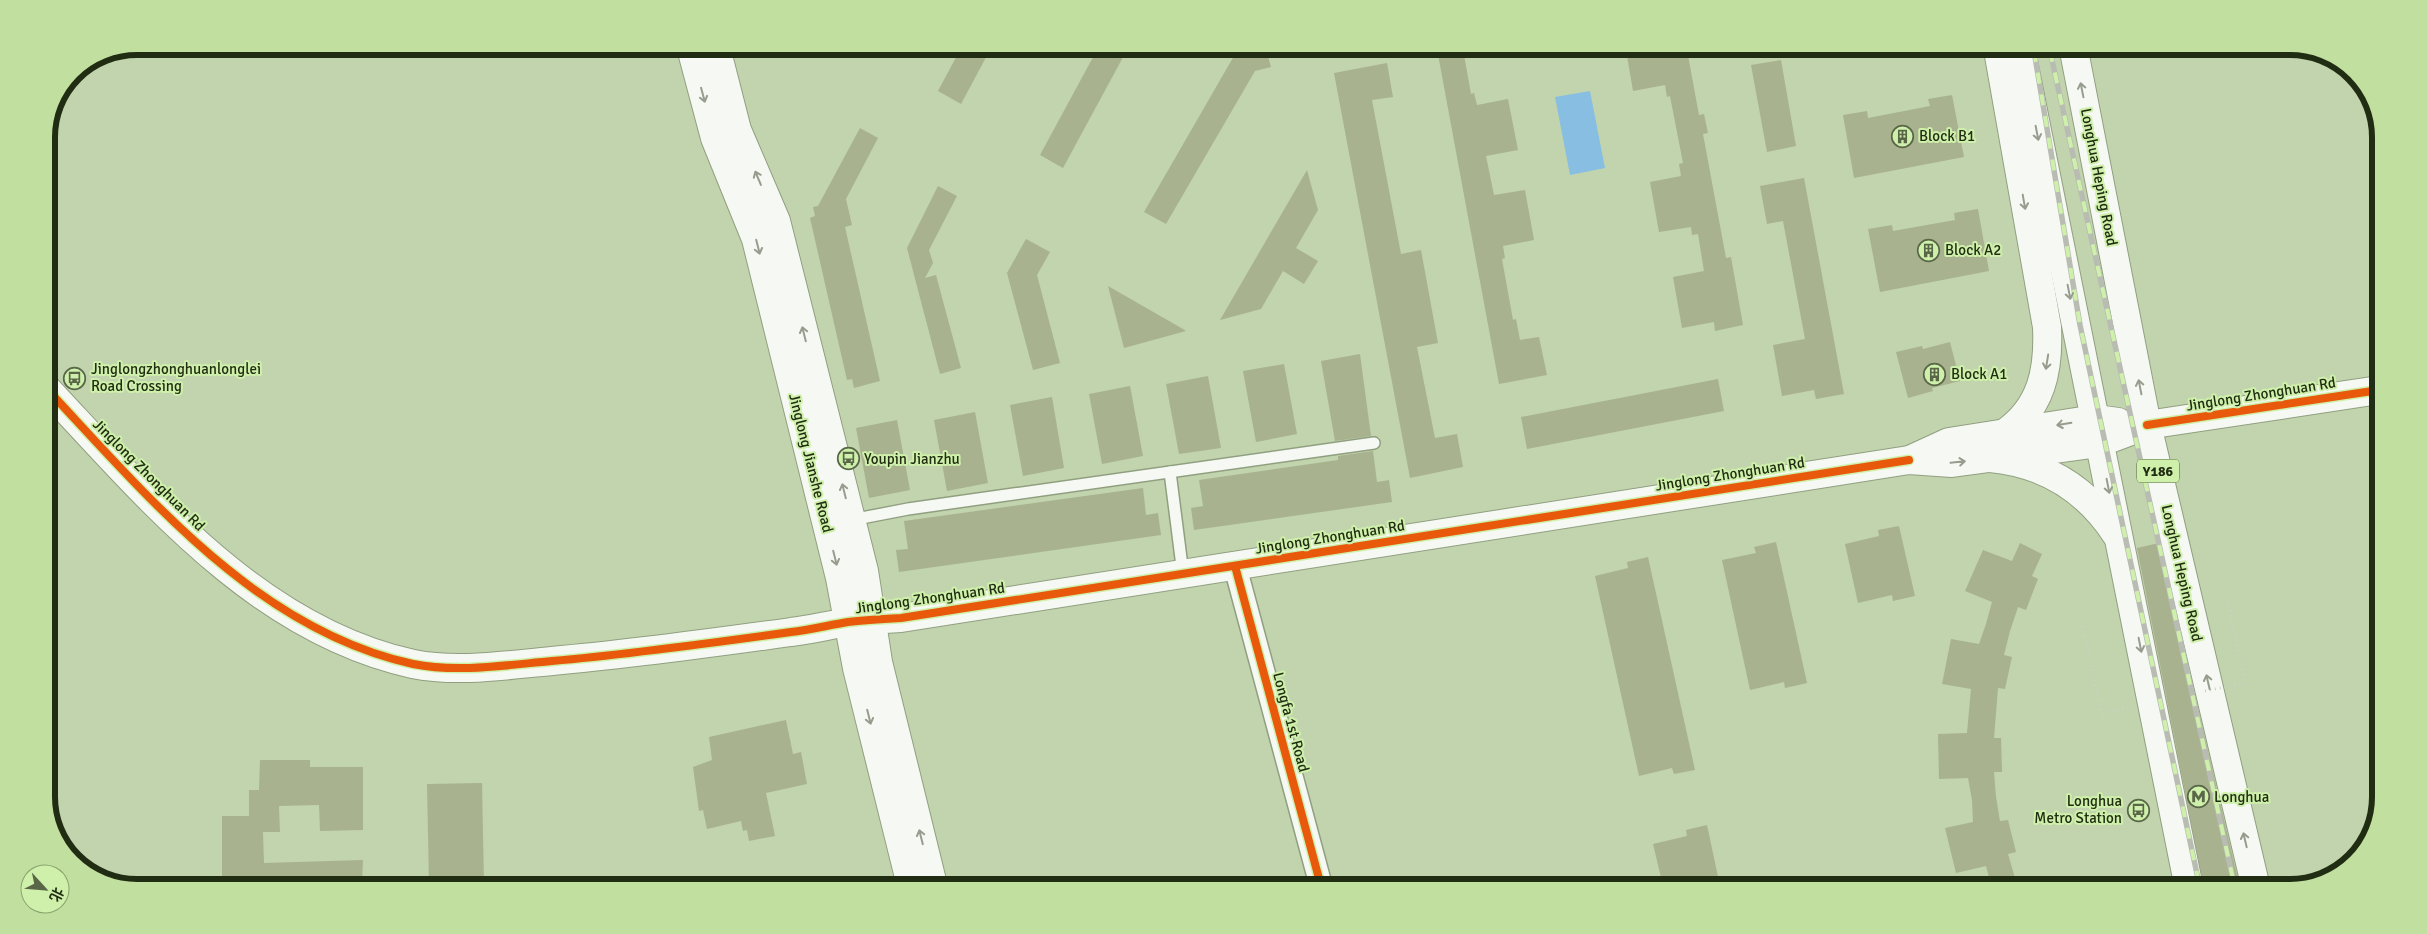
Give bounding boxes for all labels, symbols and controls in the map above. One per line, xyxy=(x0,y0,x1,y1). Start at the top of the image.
one-way arrow xyxy=(2077,83,2086,99)
one-way arrow xyxy=(699,86,709,102)
street label: Longhua Heping Road xyxy=(2077,107,2121,247)
building icon: Block B1 xyxy=(1891,124,1915,148)
one-way arrow xyxy=(2033,124,2042,140)
place label: Block B1 xyxy=(1919,127,1975,145)
one-way arrow xyxy=(752,171,762,186)
one-way arrow xyxy=(2020,193,2030,209)
building icon: Block A2 xyxy=(1917,238,1941,262)
one-way arrow xyxy=(754,239,763,255)
place label: Block A2 xyxy=(1945,241,2001,259)
one-way arrow xyxy=(2065,283,2075,299)
one-way arrow xyxy=(799,326,808,342)
one-way arrow xyxy=(2041,354,2051,370)
place label: Jinglongzhonghuanlonglei Road Crossing xyxy=(91,360,261,395)
building icon: Block A1 xyxy=(1923,362,1947,386)
place label: Block A1 xyxy=(1951,365,2007,383)
bus stop icon: Jinglongzhonghuanlonglei Road Crossing xyxy=(63,366,87,390)
street label: Jinglong Zhonghuan Rd xyxy=(2185,373,2337,415)
one-way arrow xyxy=(2134,380,2144,396)
street label: Jinglong Jianshe Road xyxy=(785,392,837,534)
street label: Jinglong Zhonghuan Rd xyxy=(89,415,209,535)
one-way arrow xyxy=(2056,419,2072,429)
bus stop icon: Youpin Jianzhu xyxy=(836,447,860,471)
place label: Youpin Jianzhu xyxy=(864,450,960,468)
street label: Jinglong Zhonghuan Rd xyxy=(1654,453,1806,495)
one-way arrow xyxy=(1950,457,1966,467)
road number: Y186 xyxy=(2137,460,2179,482)
one-way arrow xyxy=(2103,477,2113,493)
one-way arrow xyxy=(839,484,848,500)
street label: Longhua Heping Road xyxy=(2158,503,2206,643)
street label: Jinglong Zhonghuan Rd xyxy=(1254,516,1406,558)
one-way arrow xyxy=(831,550,840,566)
street label: Jinglong Zhonghuan Rd xyxy=(854,579,1006,617)
one-way arrow xyxy=(2136,636,2145,652)
street label: Longfa 1st Road xyxy=(1269,670,1313,774)
one-way arrow xyxy=(2203,675,2212,691)
one-way arrow xyxy=(865,708,874,724)
metro station icon: Longhua xyxy=(2186,785,2210,809)
place label: Longhua xyxy=(2214,788,2269,806)
place label: Longhua Metro Station xyxy=(2034,792,2122,827)
bus stop icon: Longhua Metro Station xyxy=(2126,798,2150,822)
one-way arrow xyxy=(916,830,925,846)
one-way arrow xyxy=(2240,833,2249,849)
north arrow xyxy=(20,864,70,914)
text: 北 xyxy=(46,884,67,904)

